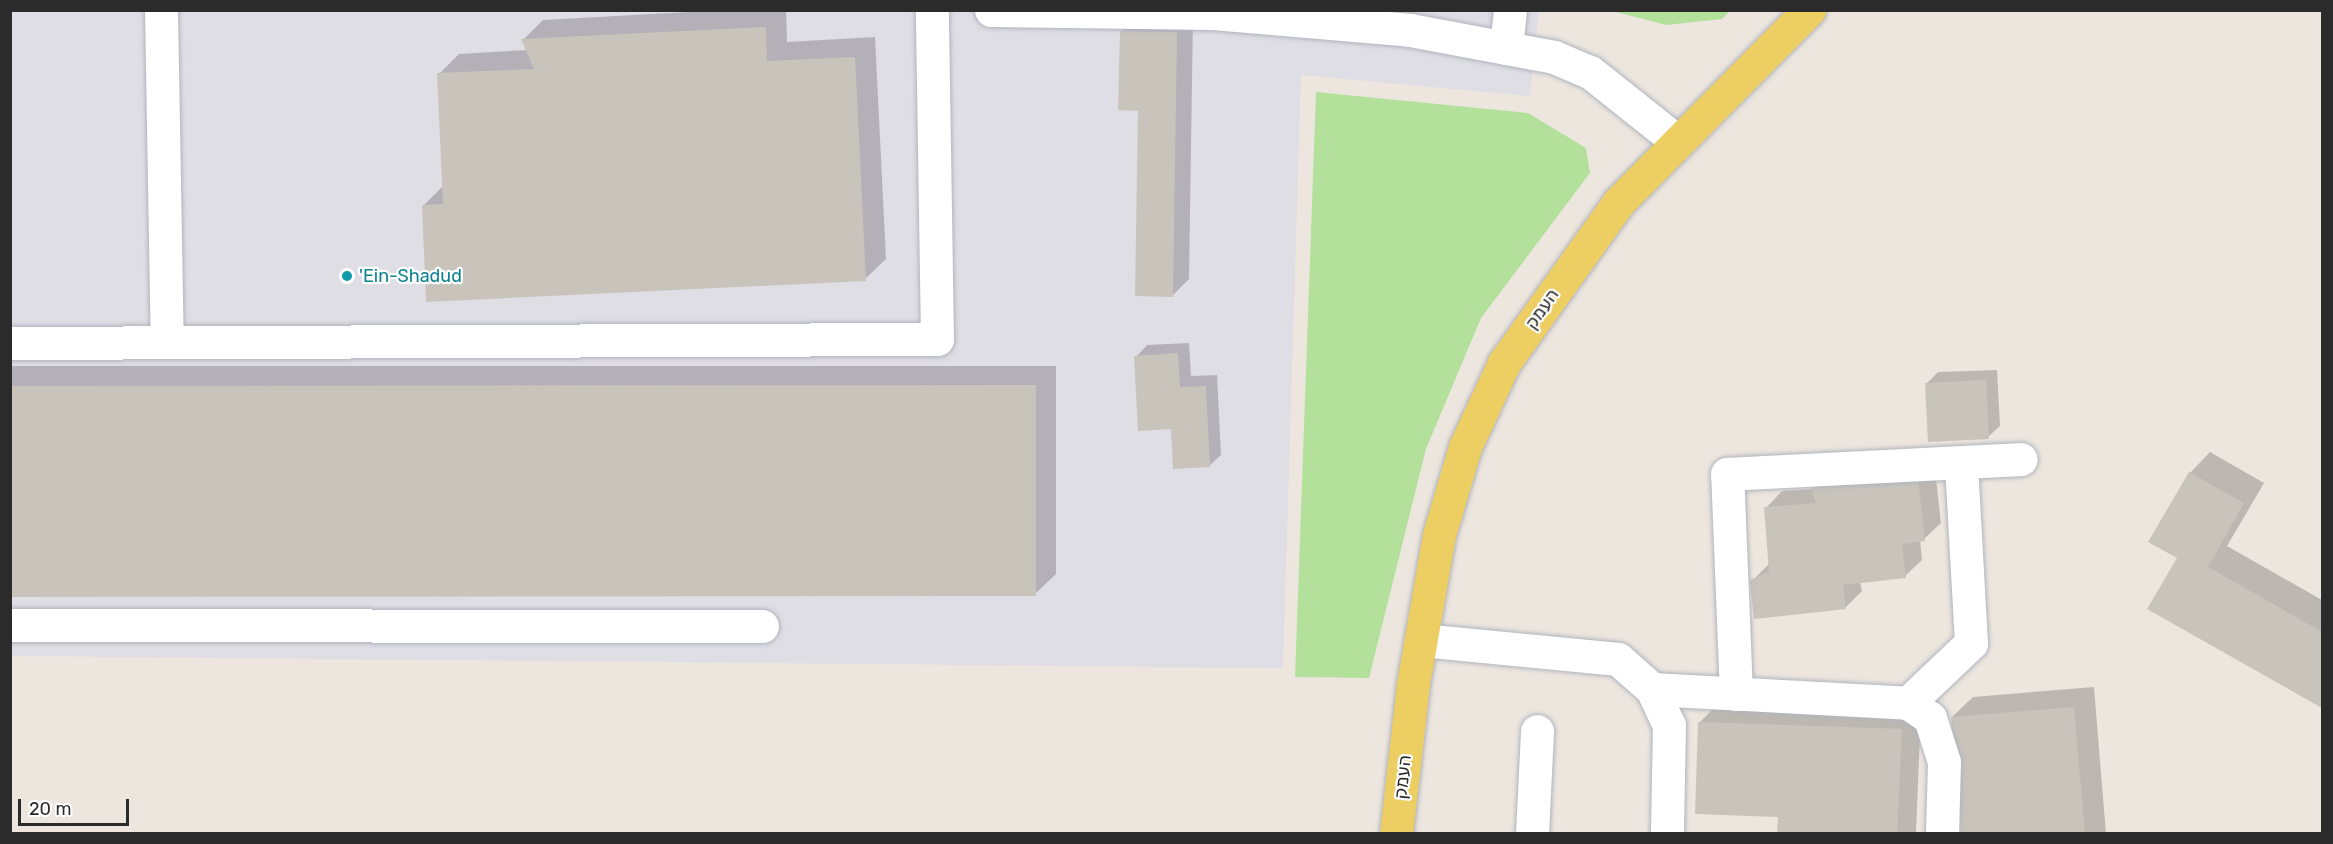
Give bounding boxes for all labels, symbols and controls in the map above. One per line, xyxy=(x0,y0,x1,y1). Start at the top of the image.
place label: 'Ein-Shadud xyxy=(359,265,462,287)
marker: 'Ein-Shadud xyxy=(340,269,354,283)
street label: העמק xyxy=(1521,285,1563,333)
street label: העמק xyxy=(1390,754,1416,800)
scale bar xyxy=(21,787,132,825)
text: 20 m xyxy=(29,798,71,820)

